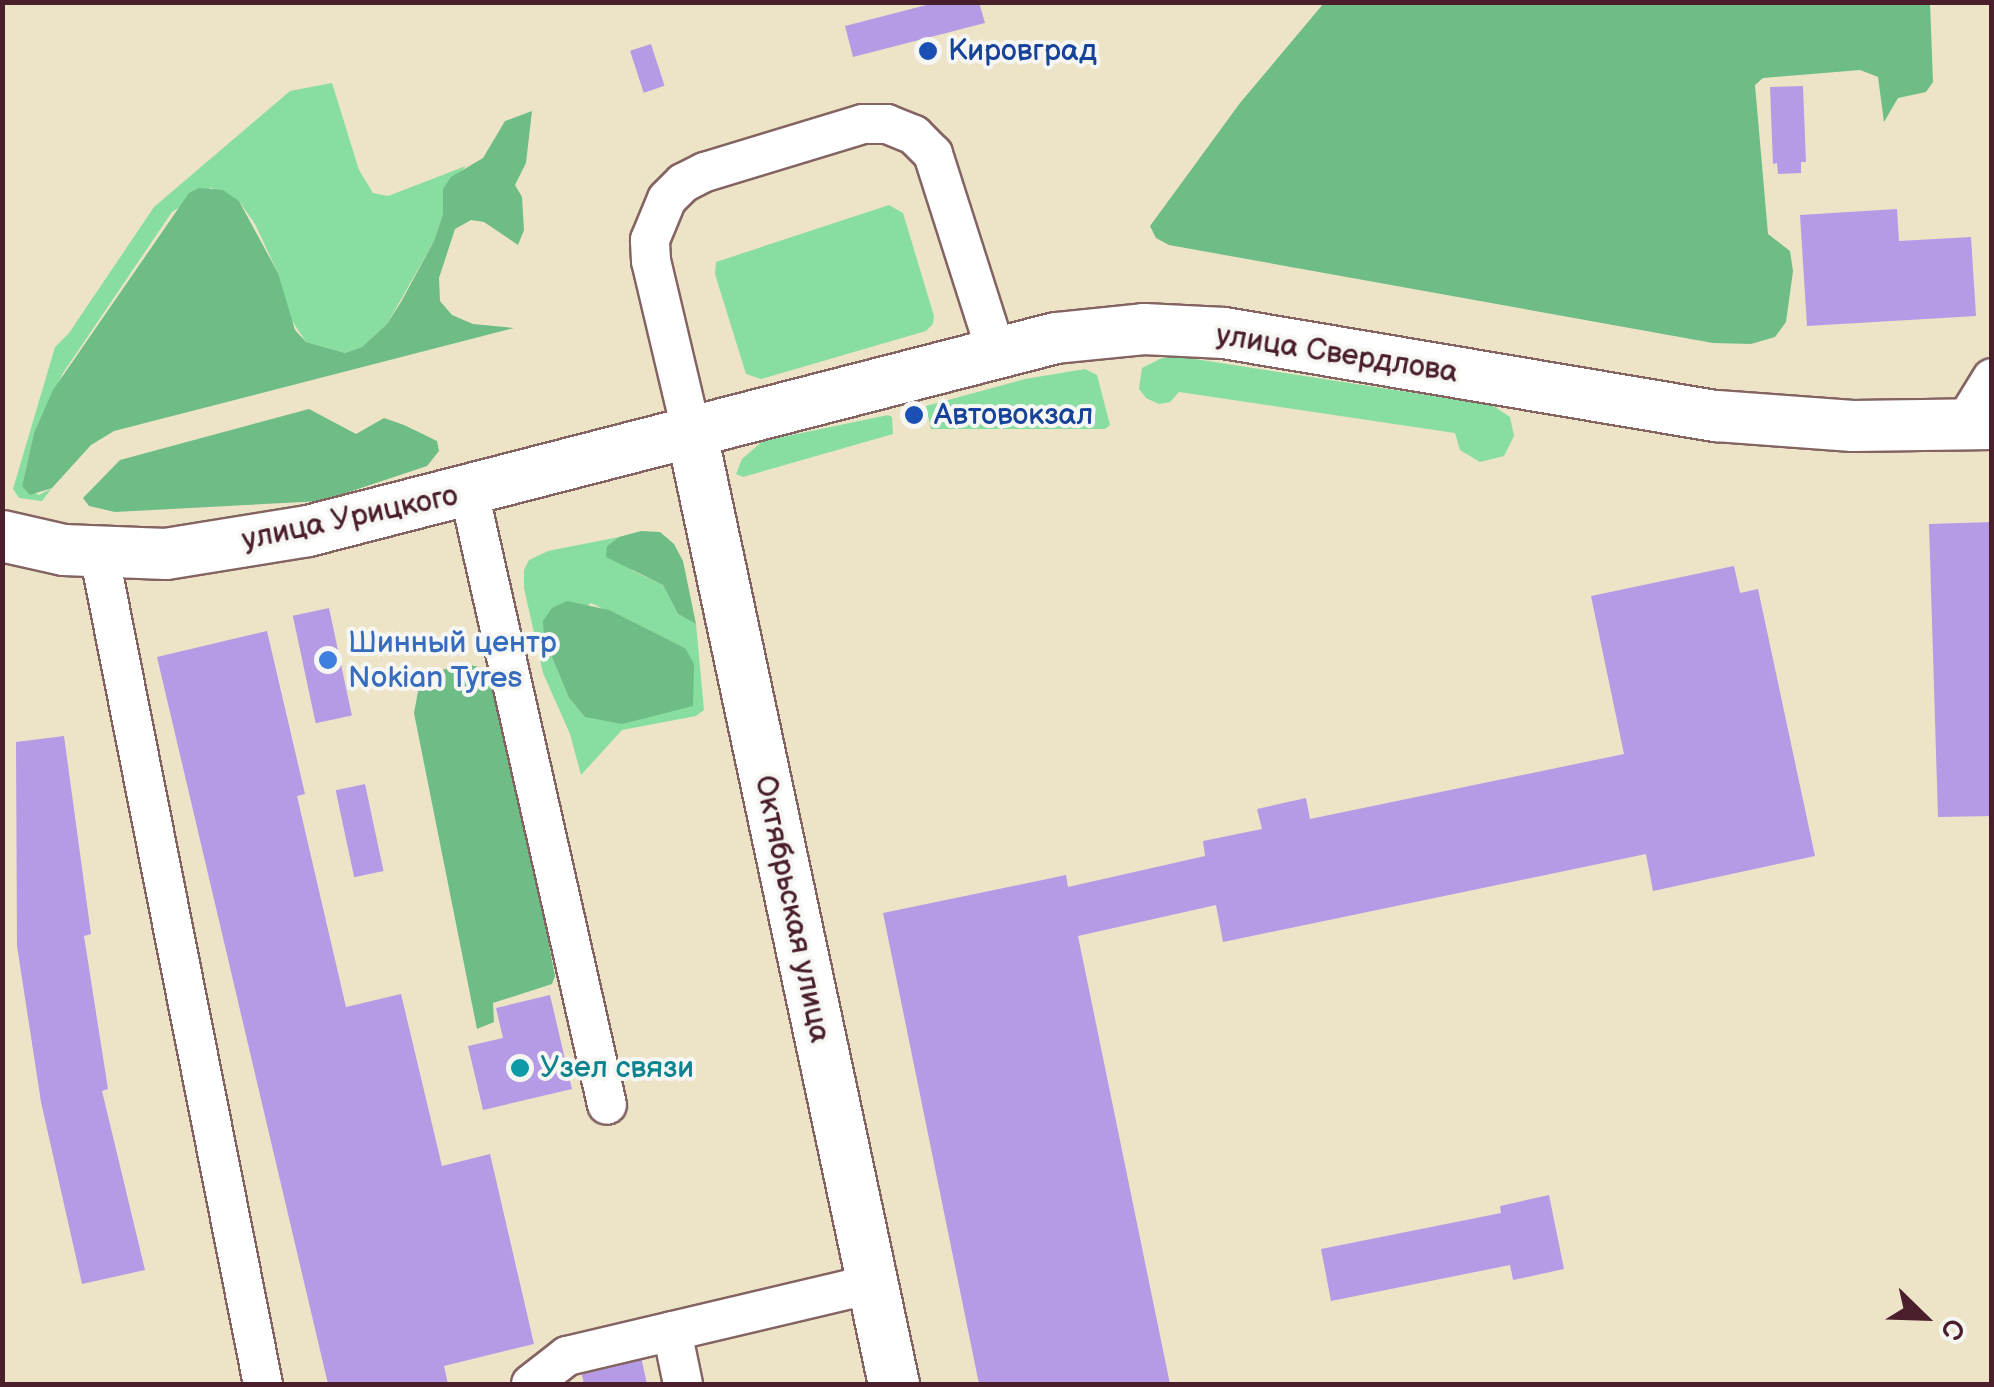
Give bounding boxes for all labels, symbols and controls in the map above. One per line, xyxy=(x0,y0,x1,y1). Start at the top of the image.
place label: Кировград xyxy=(948,33,1097,69)
marker: Кировград xyxy=(917,40,939,62)
street label: улица Свердлова xyxy=(1214,317,1460,391)
place label: Автовокзал xyxy=(934,397,1093,433)
marker: Автовокзал xyxy=(903,404,925,426)
street label: улица Урицкого xyxy=(239,478,461,558)
place label: Шинный центр Nokian Tyres xyxy=(348,625,557,696)
marker: Шинный центр Nokian Tyres xyxy=(317,649,339,671)
street label: Октябрьская улица xyxy=(746,772,838,1046)
place label: Узел связи xyxy=(540,1050,694,1086)
marker: Узел связи xyxy=(509,1057,531,1079)
north arrow xyxy=(1874,1267,1974,1367)
text: С xyxy=(1933,1314,1971,1344)

